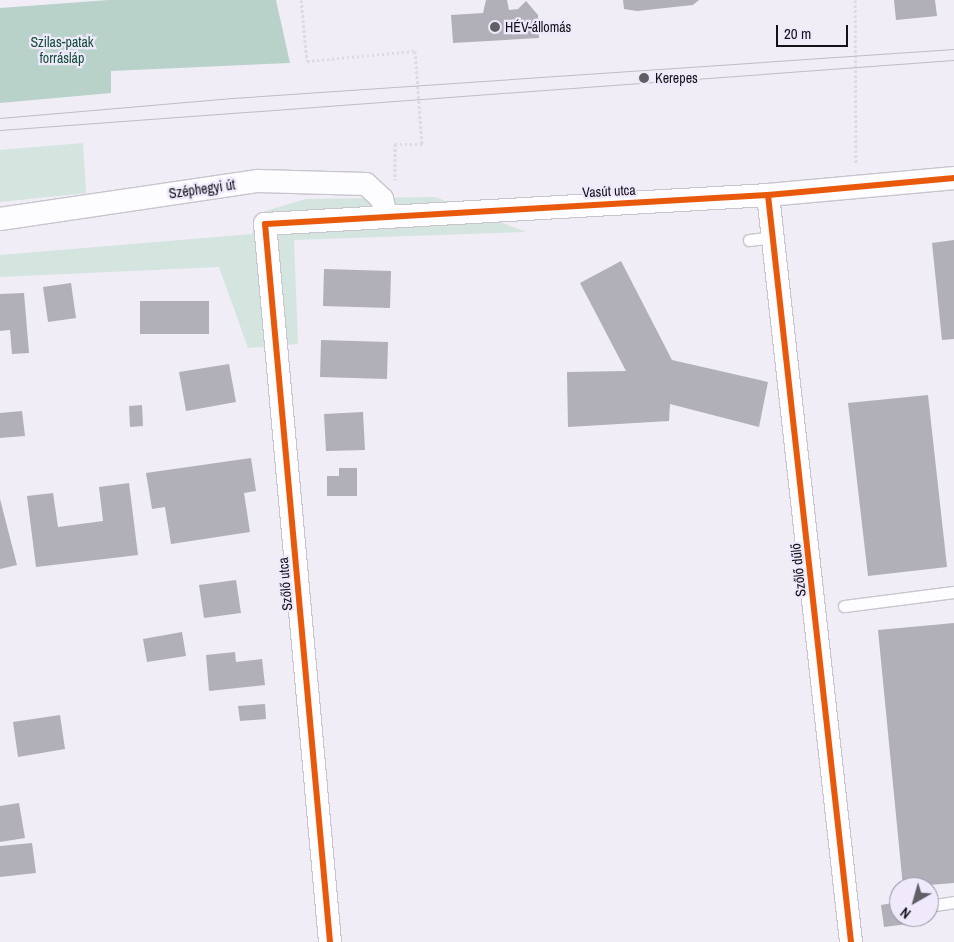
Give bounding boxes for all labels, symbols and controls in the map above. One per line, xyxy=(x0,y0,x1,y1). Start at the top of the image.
scale bar xyxy=(779,15,852,47)
place label: HÉV-állomás xyxy=(505,19,571,35)
marker: HÉV-állomás xyxy=(489,21,501,33)
text: 20 m xyxy=(784,23,811,44)
park label: Szilas-patak forrásláp xyxy=(30,34,94,66)
place label: Kerepes xyxy=(655,70,698,86)
marker: Kerepes xyxy=(637,71,651,85)
street label: Széphegyi út xyxy=(168,176,236,202)
street label: Vasút utca xyxy=(582,181,636,201)
street label: Szőlő dűlő xyxy=(787,542,809,598)
street label: Szőlő utca xyxy=(274,557,296,611)
north arrow xyxy=(889,877,939,927)
text: N xyxy=(897,903,914,923)

